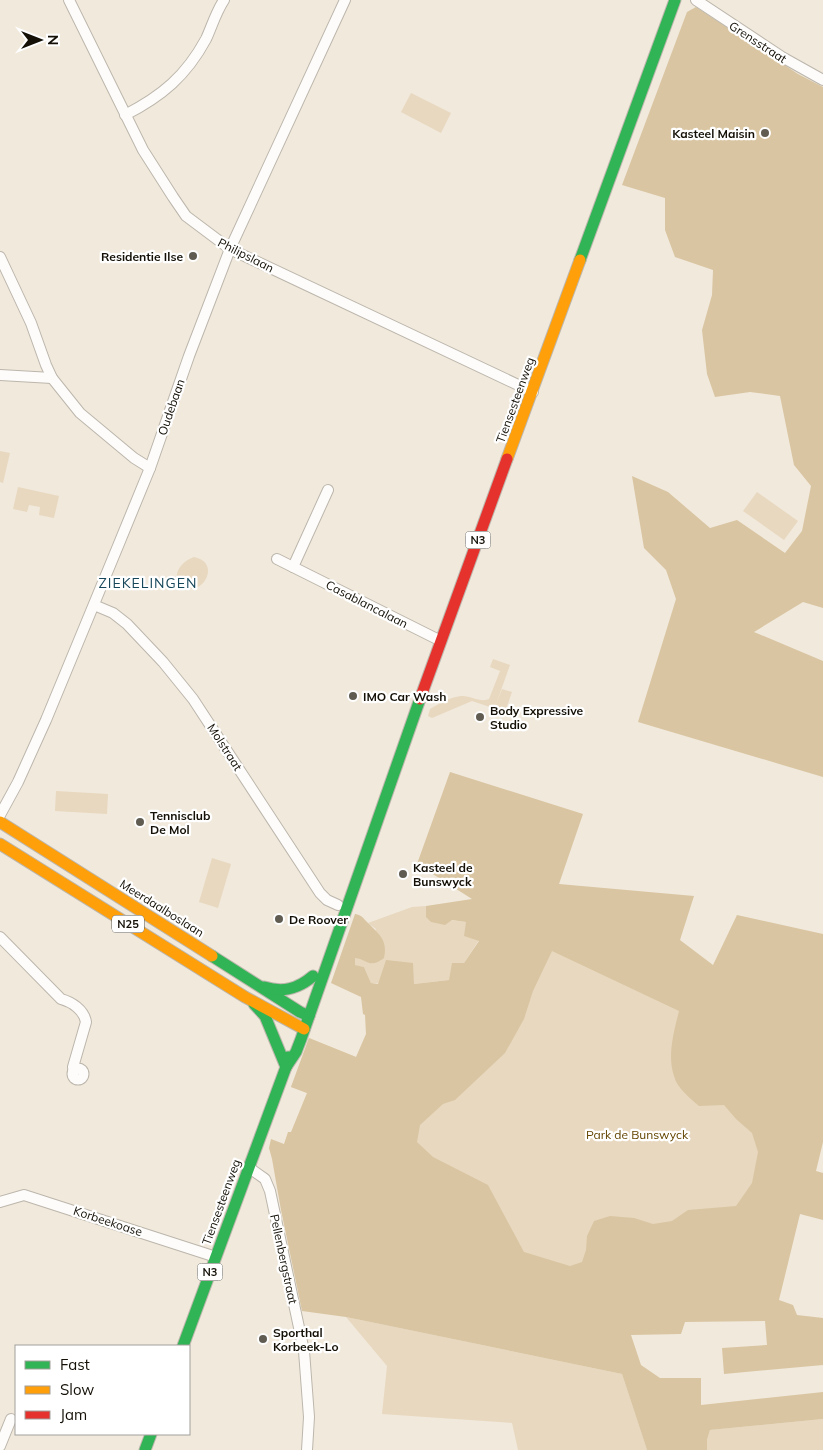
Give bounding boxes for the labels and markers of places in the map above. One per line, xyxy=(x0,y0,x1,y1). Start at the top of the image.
place label: Kasteel Maisin xyxy=(672,126,755,141)
marker: Kasteel Maisin xyxy=(759,127,771,139)
place label: Residentie Ilse xyxy=(101,249,183,264)
marker: Residentie Ilse xyxy=(187,250,199,262)
place label: IMO Car Wash xyxy=(363,689,446,704)
marker: IMO Car Wash xyxy=(347,690,359,702)
place label: Body Expressive Studio xyxy=(490,703,584,732)
marker: Body Expressive Studio xyxy=(474,711,486,723)
place label: Tennisclub De Mol xyxy=(150,808,210,837)
marker: Tennisclub De Mol xyxy=(134,816,146,828)
place label: Kasteel de Bunswyck xyxy=(413,860,473,889)
marker: Kasteel de Bunswyck xyxy=(397,868,409,880)
place label: De Roover xyxy=(289,912,348,927)
marker: De Roover xyxy=(273,913,285,925)
place label: Sporthal Korbeek-Lo xyxy=(273,1325,339,1354)
marker: Sporthal Korbeek-Lo xyxy=(257,1333,269,1345)

